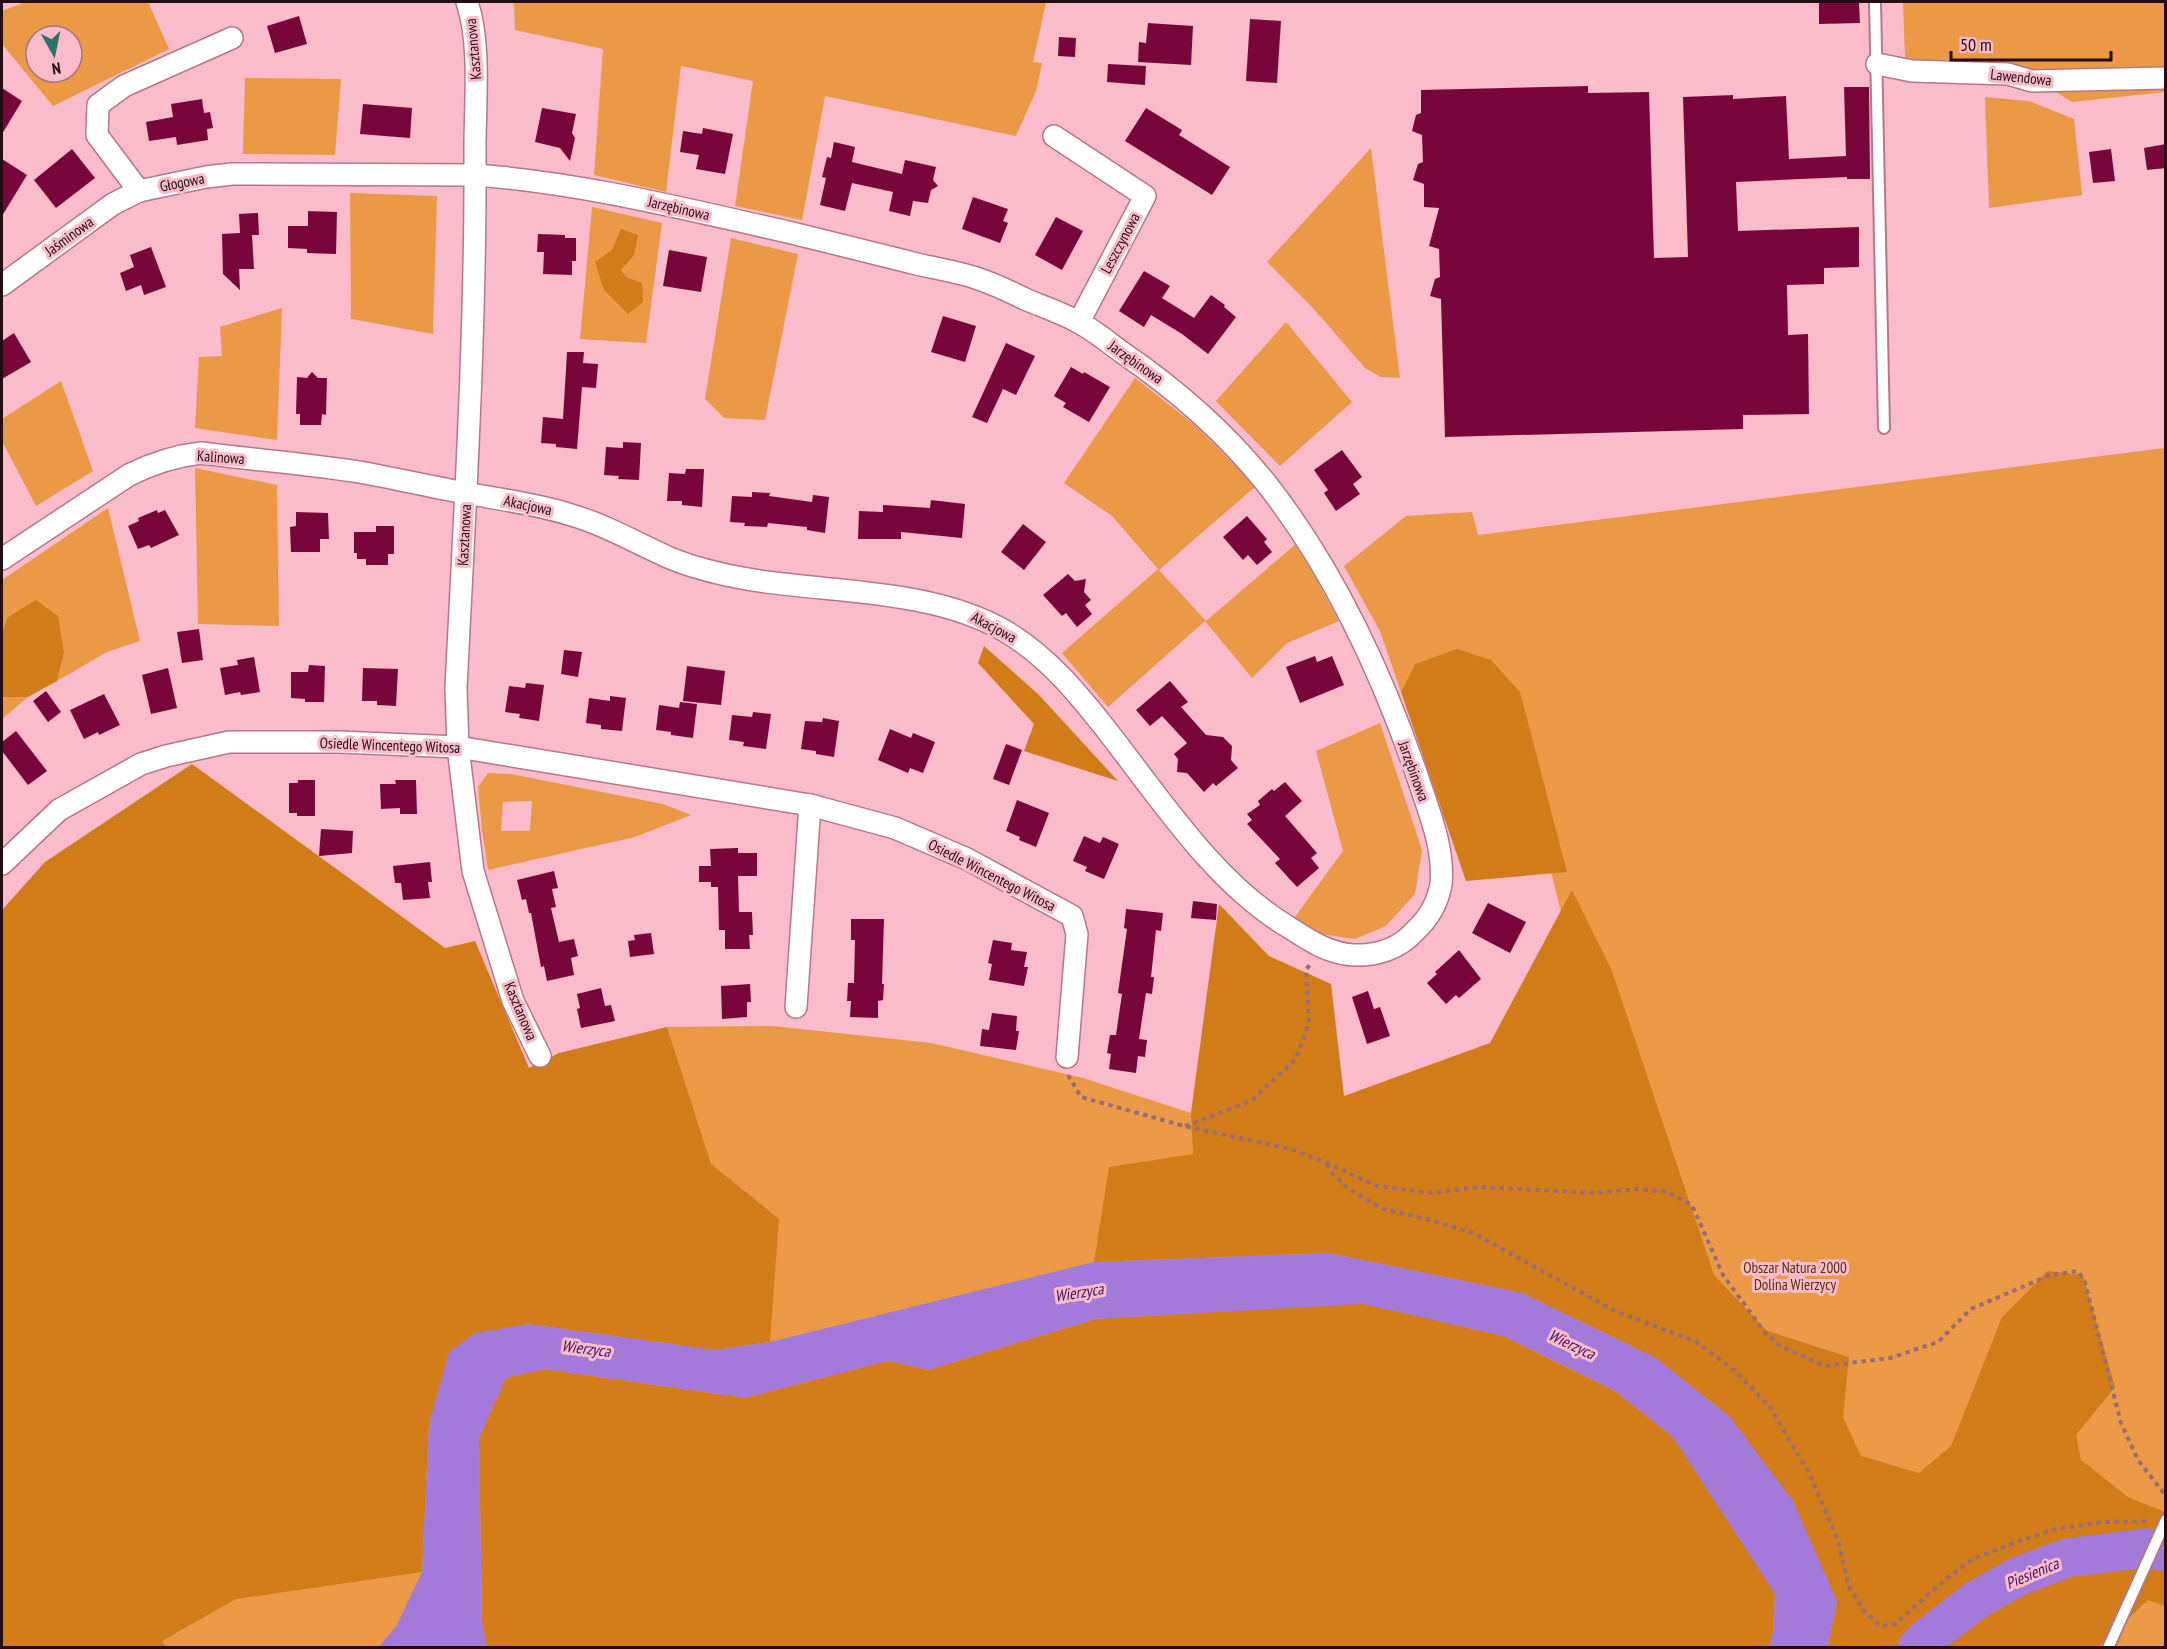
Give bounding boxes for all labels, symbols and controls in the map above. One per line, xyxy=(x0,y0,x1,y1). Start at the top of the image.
street label: Kasztanowa xyxy=(461,18,485,80)
north arrow xyxy=(24,24,84,84)
scale bar xyxy=(1951,24,2112,62)
text: 50 m xyxy=(1960,33,1992,56)
text: N xyxy=(51,58,62,79)
street label: Lawendowa xyxy=(1990,64,2052,90)
street label: Głogowa xyxy=(158,168,206,196)
street label: Jarzębinowa xyxy=(645,191,712,224)
street label: Leszczynowa xyxy=(1096,209,1144,277)
street label: Jaśminowa xyxy=(40,212,97,261)
street label: Jarzębinowa xyxy=(1104,336,1167,388)
street label: Kalinowa xyxy=(197,446,245,468)
street label: Akacjowa xyxy=(502,491,554,519)
street label: Kasztanowa xyxy=(453,504,475,566)
street label: Akacjowa xyxy=(968,607,1020,647)
street label: Osiedle Wincentego Witosa xyxy=(319,733,461,757)
street label: Jarzębinowa xyxy=(1394,737,1434,804)
street label: Osiedle Wincentego Witosa xyxy=(925,835,1059,915)
street label: Kasztanowa xyxy=(500,979,542,1043)
park label: Obszar Natura 2000 Dolina Wierzycy xyxy=(1743,1258,1847,1294)
water label: Wierzyca xyxy=(1053,1278,1106,1306)
water label: Wierzyca xyxy=(1546,1325,1600,1364)
water label: Wierzyca xyxy=(560,1335,613,1361)
water label: Piesienica xyxy=(2003,1552,2063,1593)

